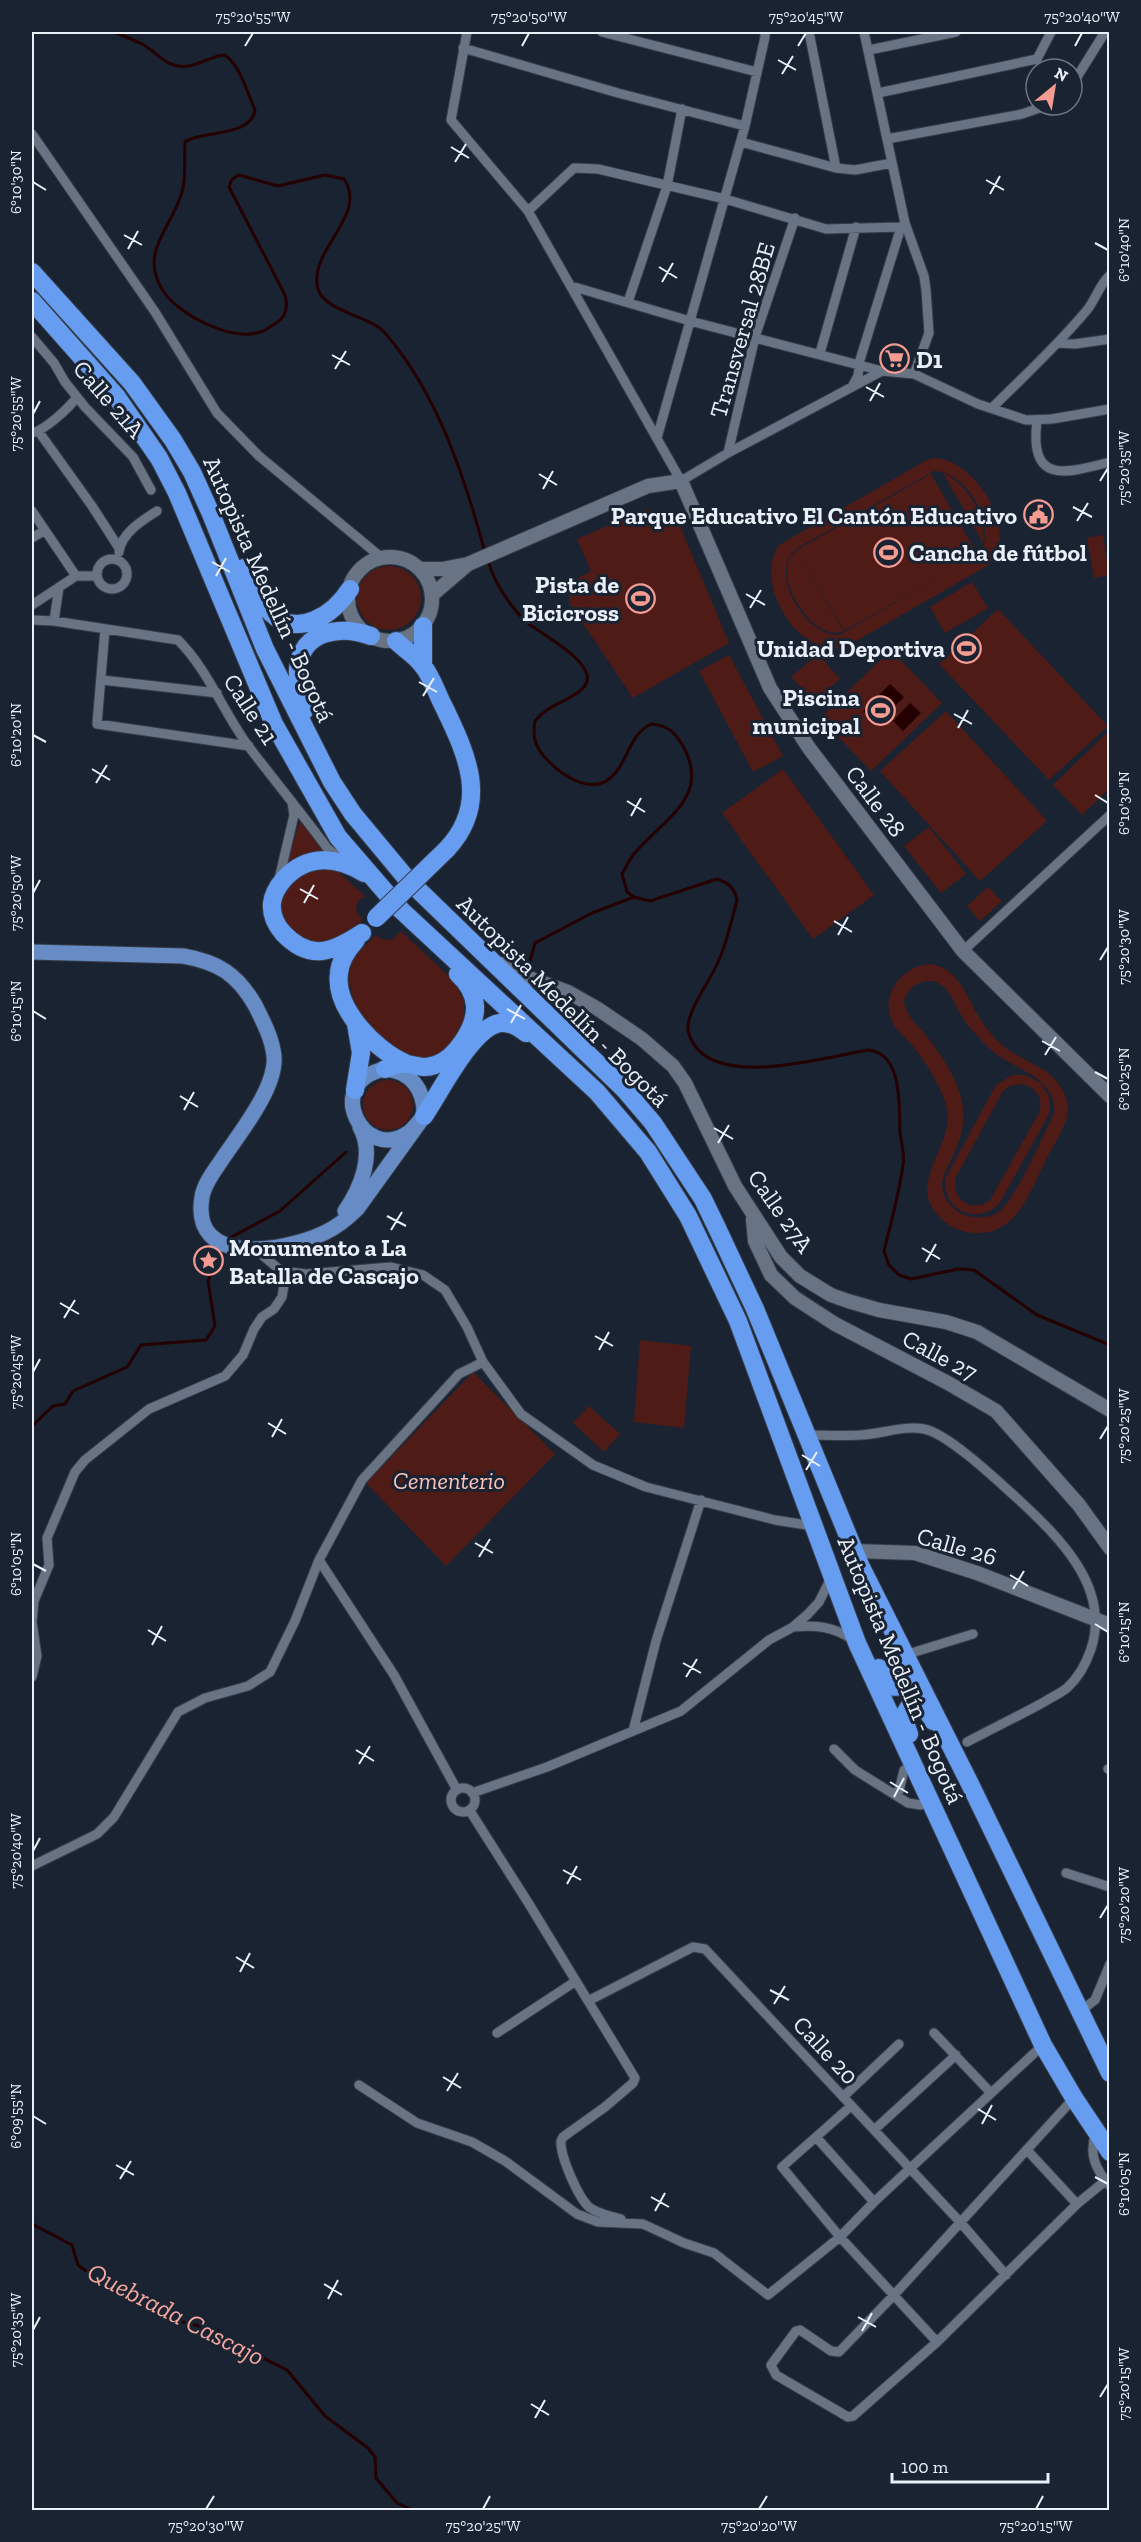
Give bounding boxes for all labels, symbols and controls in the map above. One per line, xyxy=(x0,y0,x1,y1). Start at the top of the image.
text: 75°20'55"W xyxy=(216,8,290,26)
text: 75°20'50"W xyxy=(491,8,567,26)
text: 75°20'45"W xyxy=(769,8,843,26)
text: 75°20'40"W xyxy=(1044,8,1120,26)
north arrow xyxy=(1024,57,1084,117)
text: N xyxy=(1051,63,1071,86)
text: 6°10'30"N xyxy=(7,150,25,214)
text: 6°10'40"N xyxy=(1115,218,1133,282)
street label: Transversal 28BE xyxy=(703,239,781,421)
supermarket icon: D1 xyxy=(879,343,911,375)
place label: D1 xyxy=(916,345,943,374)
street label: Calle 21A xyxy=(67,354,151,444)
text: 75°20'55"W xyxy=(7,377,25,451)
text: 75°20'35"W xyxy=(1115,431,1133,505)
street label: Autopista Medellín - Bogotá xyxy=(197,452,341,727)
public building icon: Parque Educativo El Cantón Educativo xyxy=(1022,499,1054,531)
place label: Parque Educativo El Cantón Educativo xyxy=(611,501,1017,530)
sports icon: Cancha de fútbol xyxy=(872,536,904,568)
place label: Cancha de fútbol xyxy=(909,538,1087,567)
place label: Pista de Bicicross xyxy=(522,570,619,627)
sports icon: Pista de Bicicross xyxy=(624,582,656,614)
sports icon: Unidad Deportiva xyxy=(950,632,982,664)
place label: Unidad Deportiva xyxy=(757,634,945,663)
street label: Calle 21 xyxy=(218,668,284,750)
place label: Piscina municipal xyxy=(752,683,860,740)
sports icon: Piscina municipal xyxy=(865,695,897,727)
text: 6°10'20"N xyxy=(7,703,25,767)
street label: Calle 28 xyxy=(840,760,912,842)
text: 6°10'30"N xyxy=(1115,771,1133,835)
text: 75°20'50"W xyxy=(7,855,25,931)
street label: Autopista Medellín - Bogotá xyxy=(451,889,675,1113)
text: 75°20'30"W xyxy=(1115,909,1133,985)
text: 6°10'15"N xyxy=(7,980,25,1042)
text: 6°10'25"N xyxy=(1115,1047,1133,1111)
street label: Calle 27A xyxy=(742,1164,820,1259)
place label: Monumento a La Batalla de Cascajo xyxy=(229,1233,419,1290)
place icon: Monumento a La Batalla de Cascajo xyxy=(192,1245,224,1277)
street label: Calle 27 xyxy=(898,1323,982,1387)
text: 75°20'45"W xyxy=(7,1335,25,1409)
text: 75°20'25"W xyxy=(1115,1389,1133,1463)
park label: Cementerio xyxy=(393,1466,505,1495)
street label: Calle 26 xyxy=(914,1521,1000,1571)
text: 6°10'05"N xyxy=(7,1532,25,1596)
street label: Autopista Medellín - Bogotá xyxy=(831,1532,971,1809)
text: 6°10'15"N xyxy=(1115,1601,1133,1663)
text: 75°20'40"W xyxy=(7,1813,25,1889)
text: 75°20'20"W xyxy=(1115,1867,1133,1943)
street label: Calle 20 xyxy=(787,2010,865,2090)
text: 6°09'55"N xyxy=(7,2083,25,2149)
text: 6°10'05"N xyxy=(1115,2152,1133,2216)
water label: Quebrada Cascajo xyxy=(82,2256,270,2372)
text: 75°20'35"W xyxy=(7,2293,25,2367)
text: 75°20'15"W xyxy=(1115,2348,1133,2420)
scale bar xyxy=(892,2446,1048,2484)
text: 100 m xyxy=(901,2456,949,2478)
text: 75°20'30"W xyxy=(168,2517,244,2535)
text: 75°20'25"W xyxy=(446,2517,520,2535)
text: 75°20'20"W xyxy=(721,2517,797,2535)
text: 75°20'15"W xyxy=(1000,2517,1072,2535)

